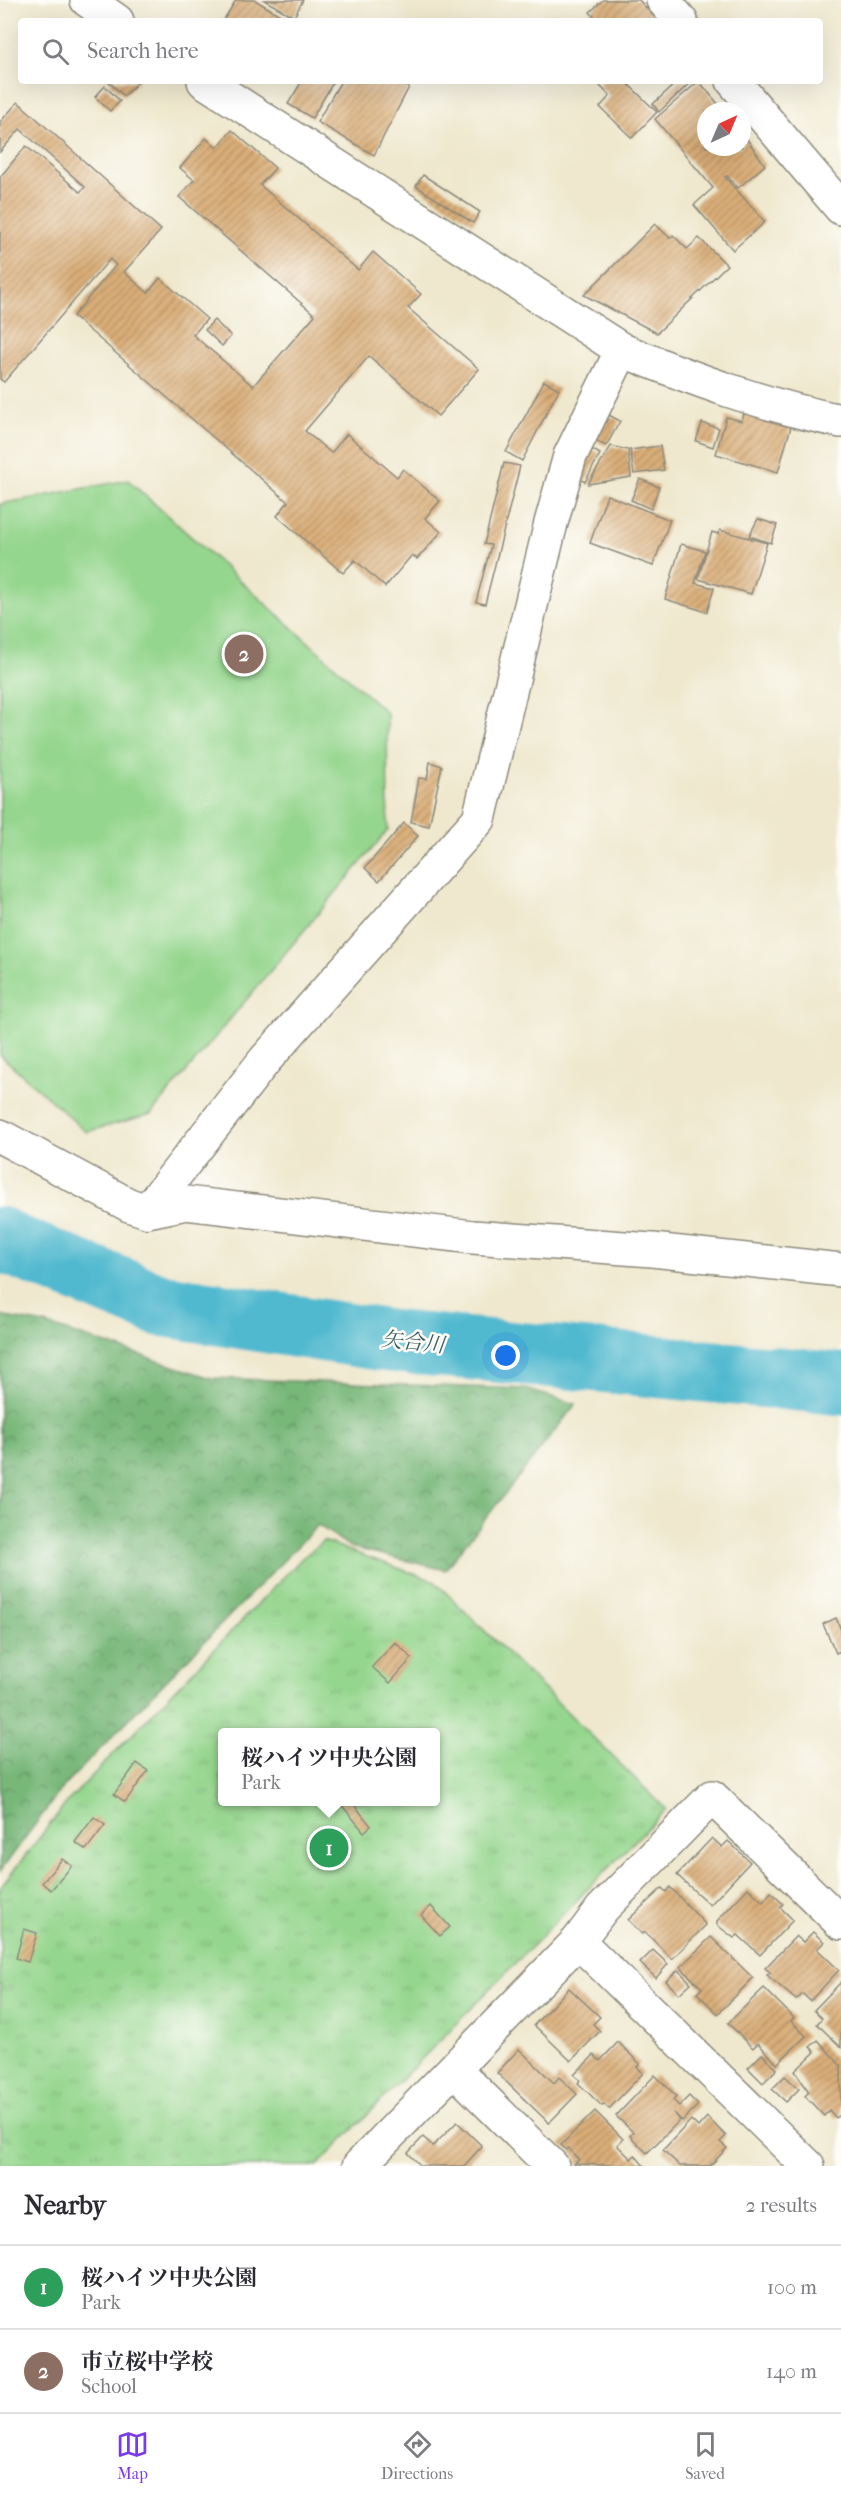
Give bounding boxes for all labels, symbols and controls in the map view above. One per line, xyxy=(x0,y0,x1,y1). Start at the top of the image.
search box xyxy=(18,18,823,84)
icon: search xyxy=(39,35,72,68)
text: Search here xyxy=(87,38,199,64)
north arrow xyxy=(697,102,751,156)
pin: 2 xyxy=(224,632,264,676)
water label: 矢合川 xyxy=(380,1327,448,1357)
your location xyxy=(491,1341,520,1370)
popup xyxy=(218,1728,440,1806)
text: 桜ハイツ中央公園 xyxy=(241,1745,417,1771)
text: Park xyxy=(241,1771,281,1794)
pin: 1 xyxy=(310,1826,348,1870)
text: Nearby xyxy=(24,2190,106,2221)
text: 2 results xyxy=(746,2194,817,2217)
text: 桜ハイツ中央公園 xyxy=(81,2265,257,2291)
text: 1 xyxy=(40,2276,47,2299)
text: 100 m xyxy=(767,2276,817,2299)
text: Park xyxy=(81,2291,121,2314)
text: 市立桜中学校 xyxy=(81,2349,213,2375)
text: 2 xyxy=(38,2360,49,2383)
text: 140 m xyxy=(766,2360,817,2383)
text: School xyxy=(81,2375,137,2398)
tab: Map xyxy=(116,2428,149,2483)
tab: Directions xyxy=(381,2428,453,2483)
tab: Saved xyxy=(685,2428,725,2483)

